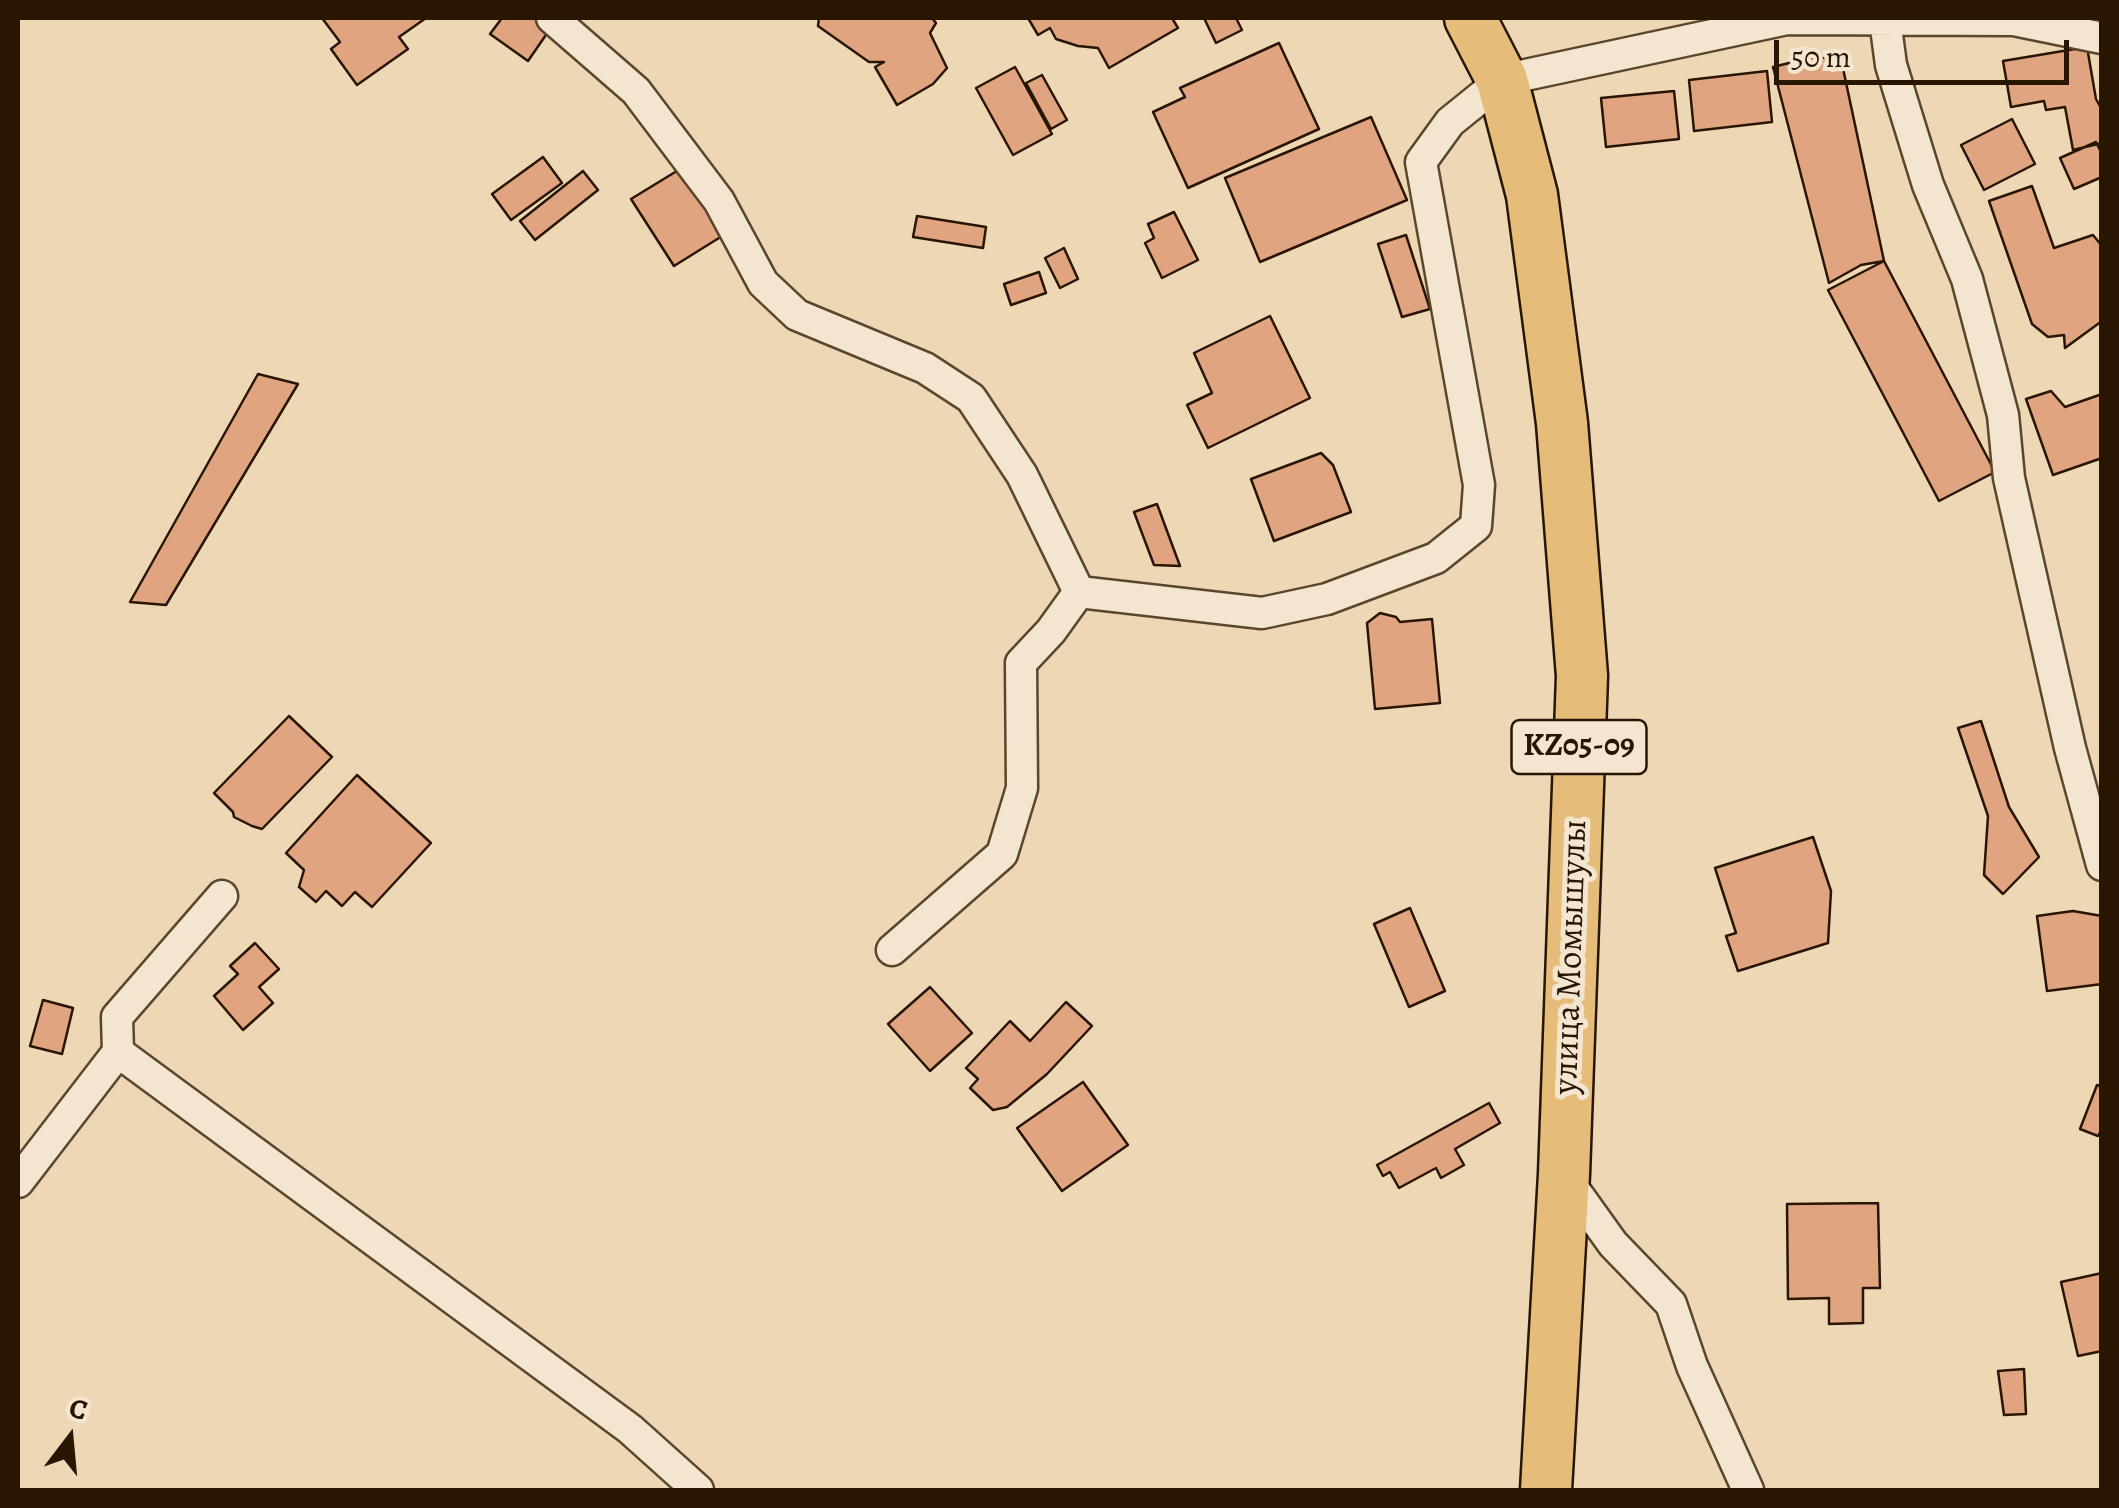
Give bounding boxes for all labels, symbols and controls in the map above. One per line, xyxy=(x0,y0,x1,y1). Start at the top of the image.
scale bar xyxy=(1779,20,2074,82)
text: 50 m xyxy=(1791,37,1851,77)
road number: KZ05-09 xyxy=(1512,720,1646,774)
street label: улица Момышулы xyxy=(1546,819,1598,1095)
north arrow xyxy=(20,1388,120,1488)
text: С xyxy=(65,1389,92,1430)

